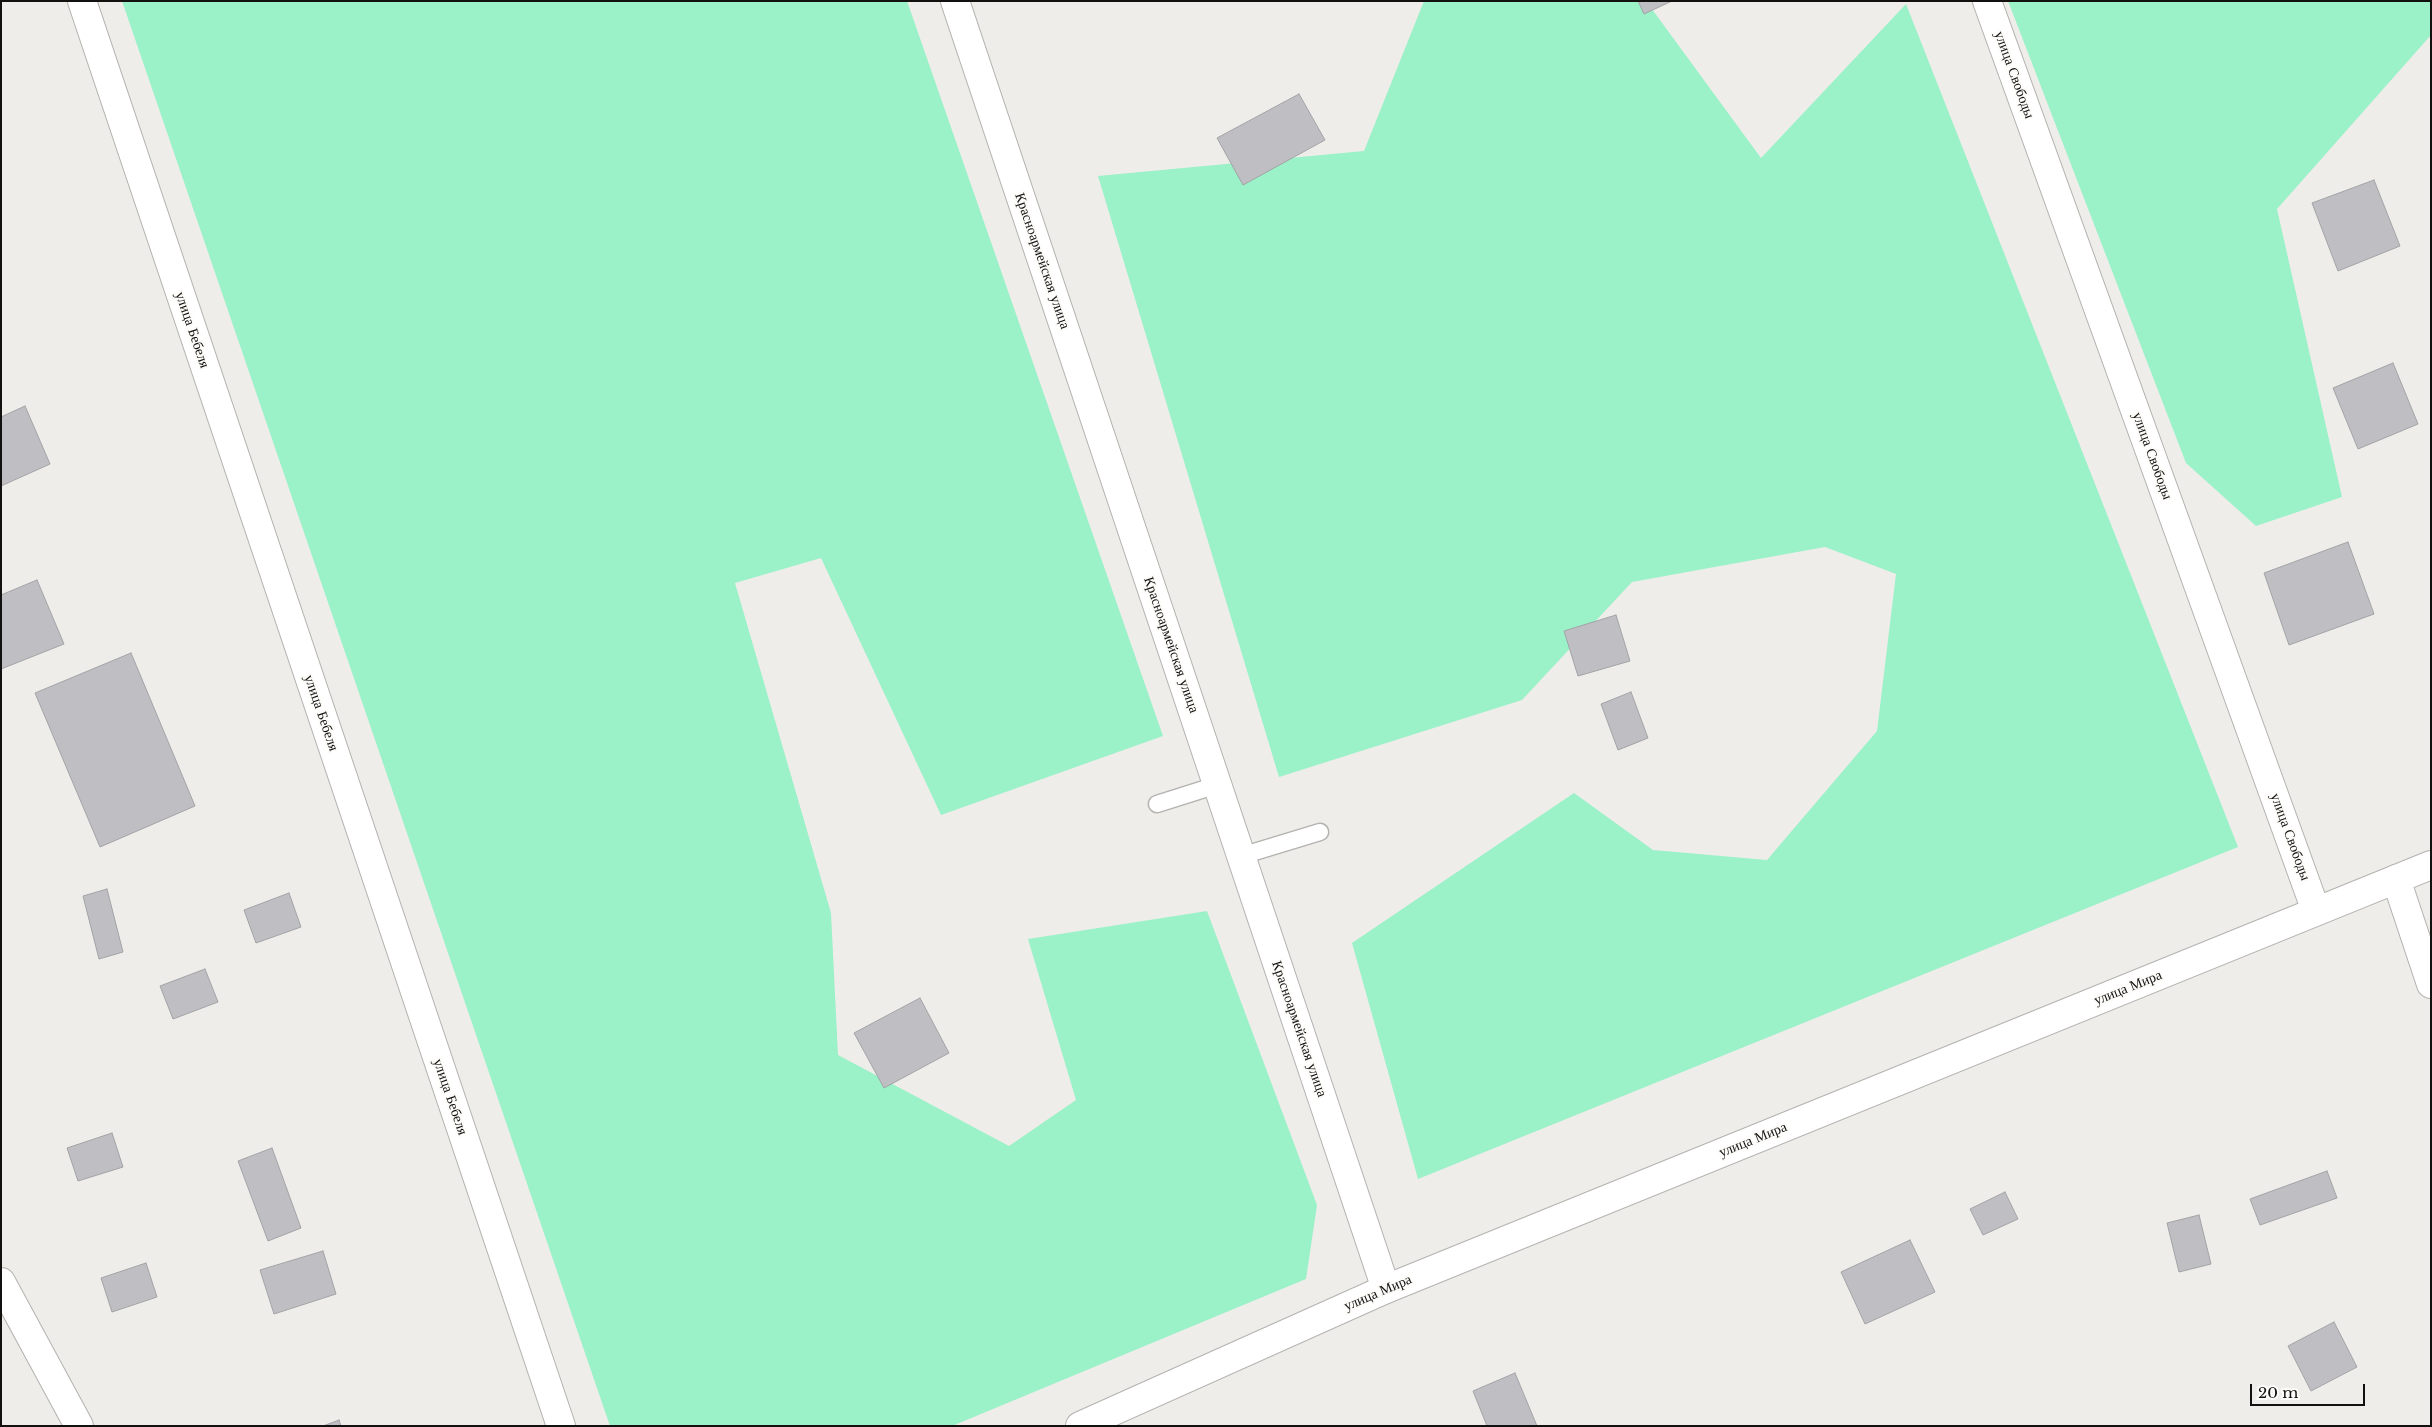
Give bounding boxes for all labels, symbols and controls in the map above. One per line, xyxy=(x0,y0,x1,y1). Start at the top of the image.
street label: улица Свободы xyxy=(1990,29,2038,121)
street label: Красноармейская улица xyxy=(1011,191,1073,331)
street label: улица Бебеля xyxy=(171,290,213,370)
street label: улица Свободы xyxy=(2128,410,2176,502)
street label: Красноармейская улица xyxy=(1140,575,1202,715)
street label: улица Бебеля xyxy=(300,673,342,753)
street label: улица Свободы xyxy=(2266,791,2314,883)
street label: Красноармейская улица xyxy=(1268,959,1330,1099)
street label: улица Мира xyxy=(2092,967,2164,1009)
street label: улица Бебеля xyxy=(429,1057,471,1137)
street label: улица Мира xyxy=(1717,1119,1789,1161)
street label: улица Мира xyxy=(1342,1271,1414,1315)
scale bar xyxy=(2252,1374,2367,1406)
text: 20 m xyxy=(2258,1383,2298,1402)

